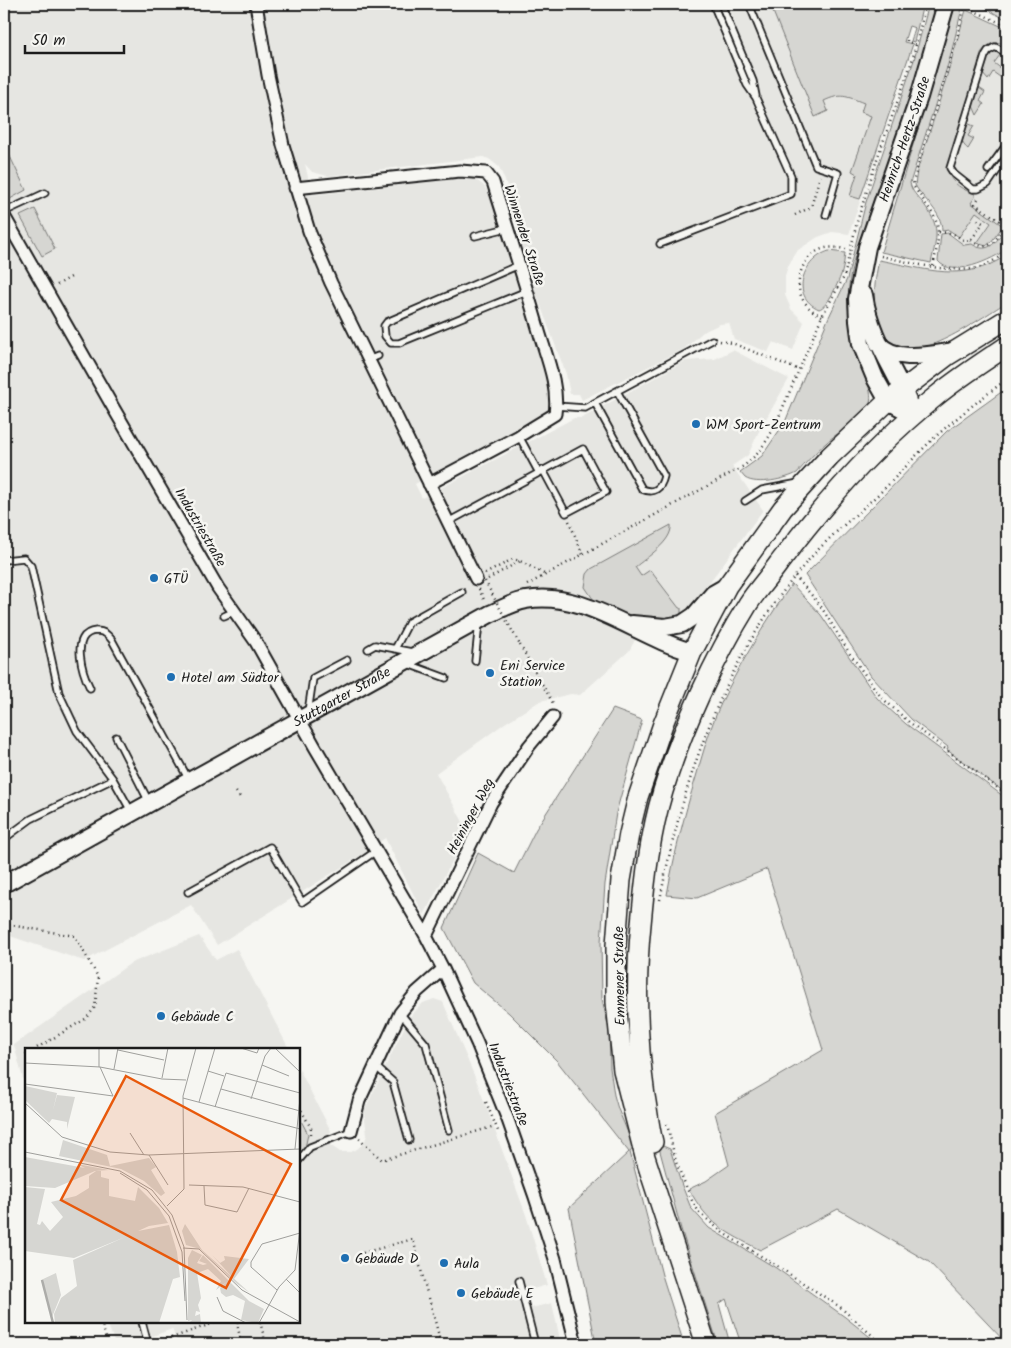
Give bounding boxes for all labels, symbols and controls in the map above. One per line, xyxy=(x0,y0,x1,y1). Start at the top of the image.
scale bar xyxy=(25,22,124,54)
text: 50 m xyxy=(32,29,66,53)
street label: Heinrich-Hertz-Straße xyxy=(873,73,937,205)
street label: Winnender Straße xyxy=(497,182,551,289)
place label: WM Sport-Zentrum xyxy=(706,414,821,436)
marker: WM Sport-Zentrum xyxy=(690,418,702,430)
street label: Industriestraße xyxy=(169,484,232,572)
place label: GTÜ xyxy=(164,568,188,590)
marker: GTÜ xyxy=(148,572,160,584)
place label: Eni Service Station xyxy=(500,655,565,693)
street label: Stuttgarter Straße xyxy=(289,661,395,733)
place label: Hotel am Südtor xyxy=(181,667,280,689)
marker: Eni Service Station xyxy=(484,667,496,679)
marker: Hotel am Südtor xyxy=(165,671,177,683)
street label: Heininger Weg xyxy=(441,774,500,859)
street label: Emmener Straße xyxy=(608,925,632,1026)
place label: Gebäude C xyxy=(171,1006,234,1028)
marker: Gebäude C xyxy=(155,1010,167,1022)
street label: Industriestraße xyxy=(482,1039,534,1130)
inset map xyxy=(25,1048,300,1323)
place label: Gebäude D xyxy=(355,1248,418,1270)
marker: Gebäude D xyxy=(339,1252,351,1264)
place label: Aula xyxy=(454,1253,479,1275)
marker: Aula xyxy=(438,1257,450,1269)
place label: Gebäude E xyxy=(471,1283,534,1305)
marker: Gebäude E xyxy=(455,1287,467,1299)

